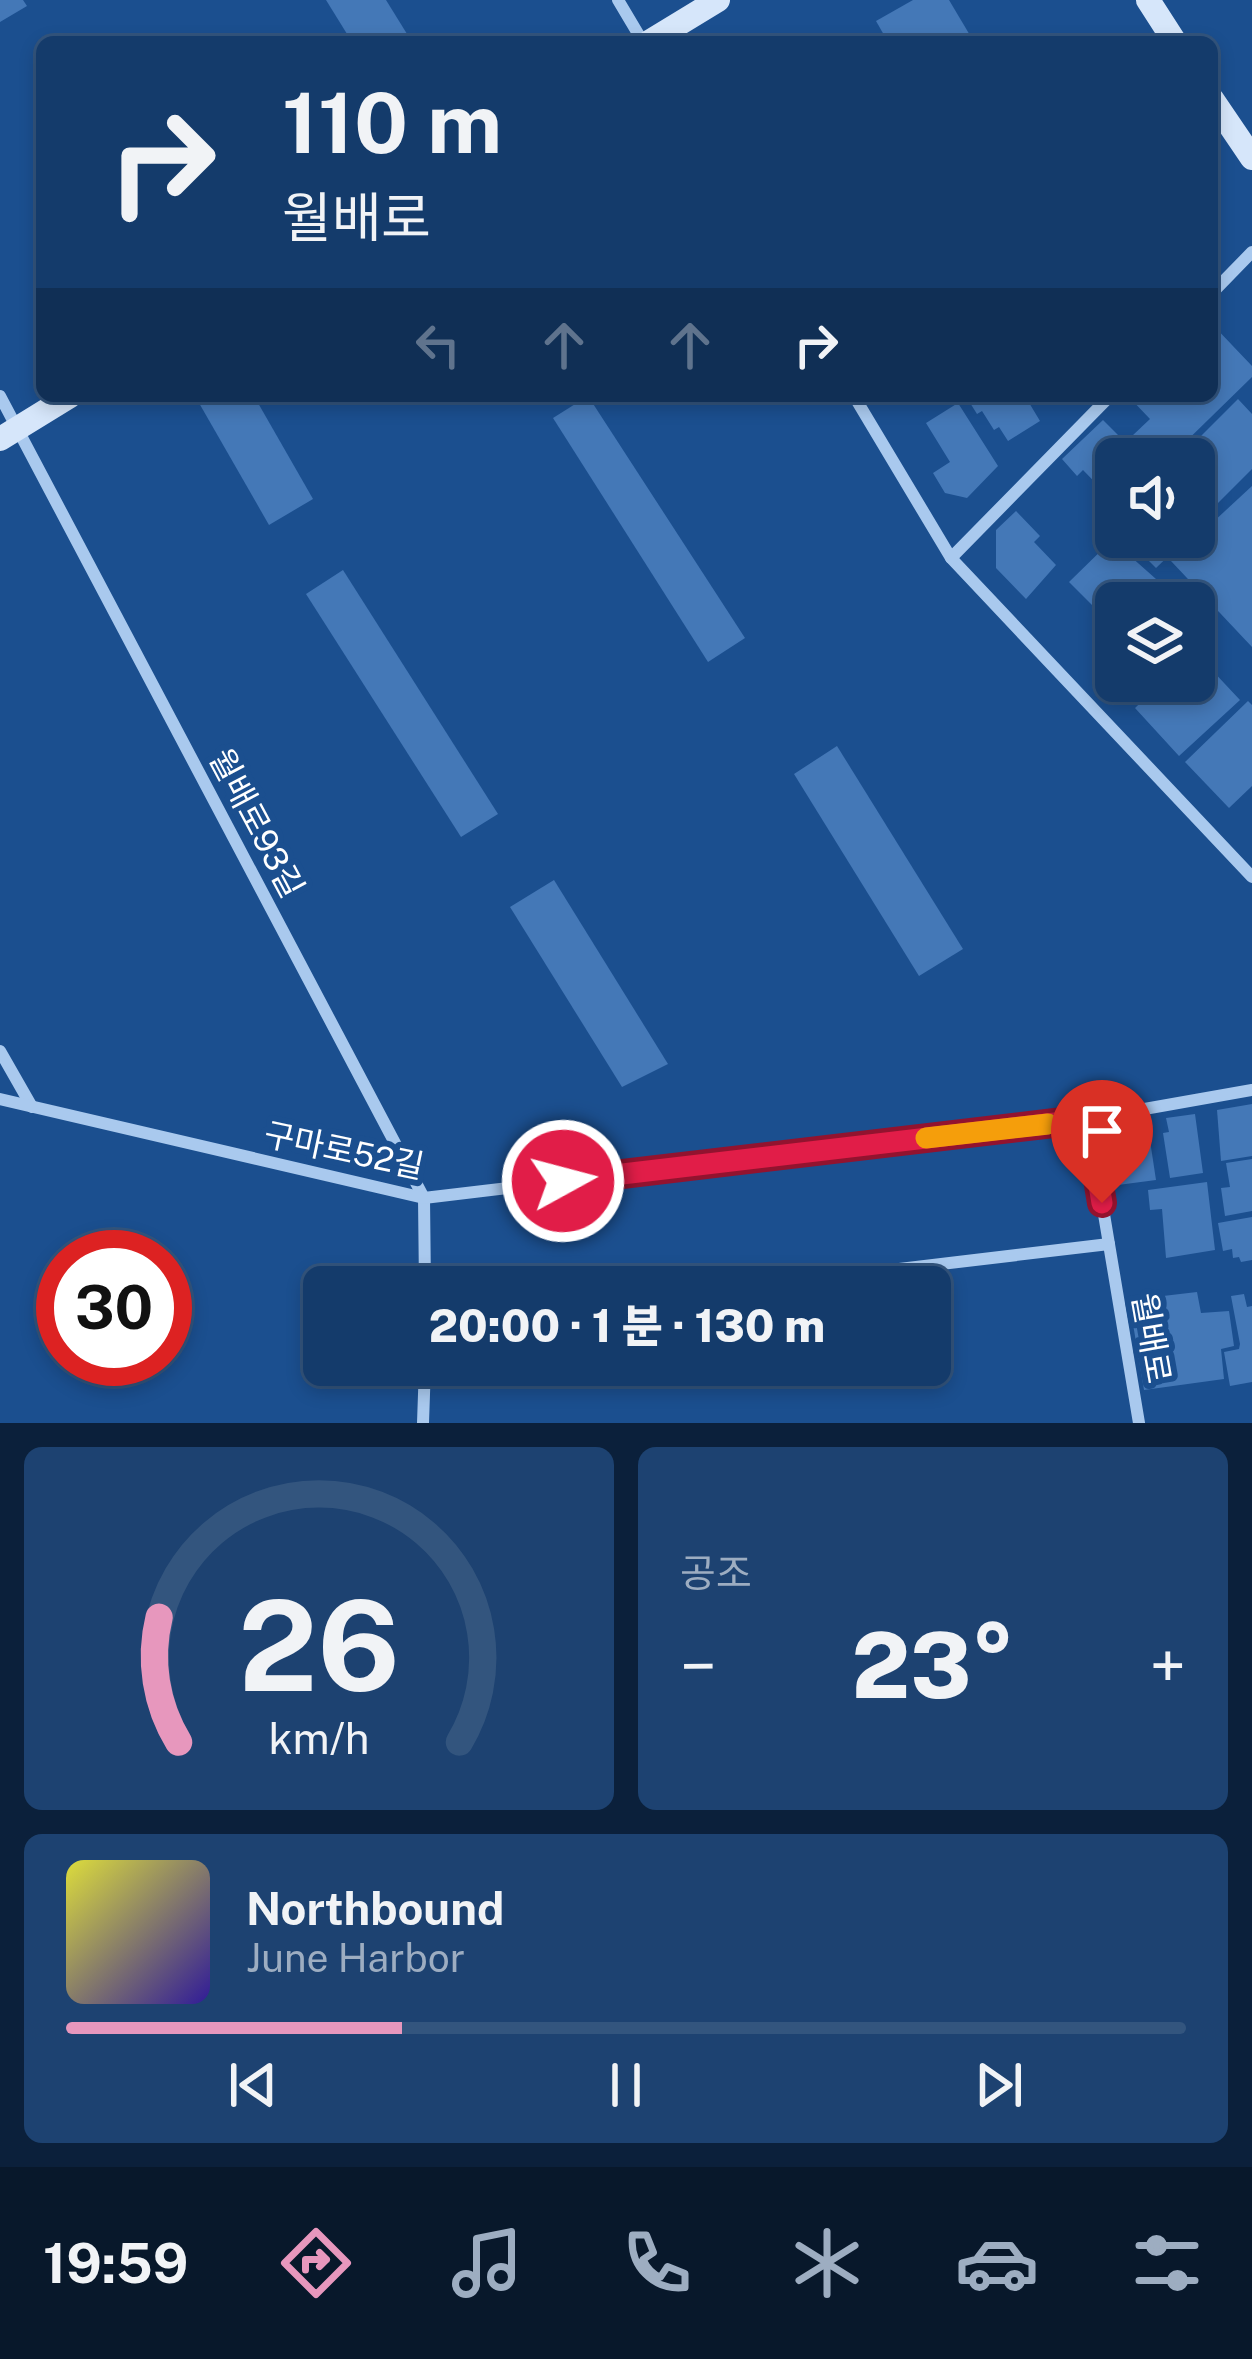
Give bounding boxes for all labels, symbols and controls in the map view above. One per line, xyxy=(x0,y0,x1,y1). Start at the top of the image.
text: 110 m xyxy=(282,73,502,172)
icon: right xyxy=(84,84,240,240)
text: 월배로 xyxy=(282,186,431,249)
icon: left xyxy=(405,312,471,378)
icon: ahead xyxy=(531,312,597,378)
icon: ahead xyxy=(657,312,723,378)
icon: right xyxy=(783,312,849,378)
map controls xyxy=(1095,438,1215,702)
button: sound xyxy=(1095,438,1215,558)
button: layers xyxy=(1095,582,1215,702)
street label: 월배로93길 xyxy=(202,742,312,904)
pin xyxy=(1051,1080,1153,1203)
icon: arrive xyxy=(1069,1098,1135,1164)
street label: 구마로52길 xyxy=(261,1115,427,1185)
position arrow xyxy=(500,1118,626,1244)
speed limit sign: 30 xyxy=(36,1230,192,1386)
street label: 월배로 xyxy=(1125,1290,1179,1386)
text: 20:00 · 1 분 · 130 m xyxy=(429,1299,825,1352)
text: 공조 xyxy=(680,1550,752,1596)
text: 26 xyxy=(238,1572,400,1719)
text: 23° xyxy=(851,1612,1015,1718)
text: − xyxy=(680,1627,717,1705)
text: + xyxy=(1149,1627,1186,1705)
text: km/h xyxy=(269,1712,369,1763)
text: Northbound xyxy=(246,1882,504,1935)
text: June Harbor xyxy=(246,1935,465,1981)
icon: previous xyxy=(220,2052,286,2118)
icon: pause xyxy=(593,2052,659,2118)
icon: next xyxy=(966,2052,1032,2118)
icon: directions xyxy=(274,2221,358,2305)
icon: music xyxy=(445,2221,529,2305)
icon: phone xyxy=(615,2221,699,2305)
icon: climate xyxy=(785,2221,869,2305)
icon: car xyxy=(955,2221,1039,2305)
icon: filters xyxy=(1125,2221,1209,2305)
text: 19:59 xyxy=(43,2232,188,2295)

